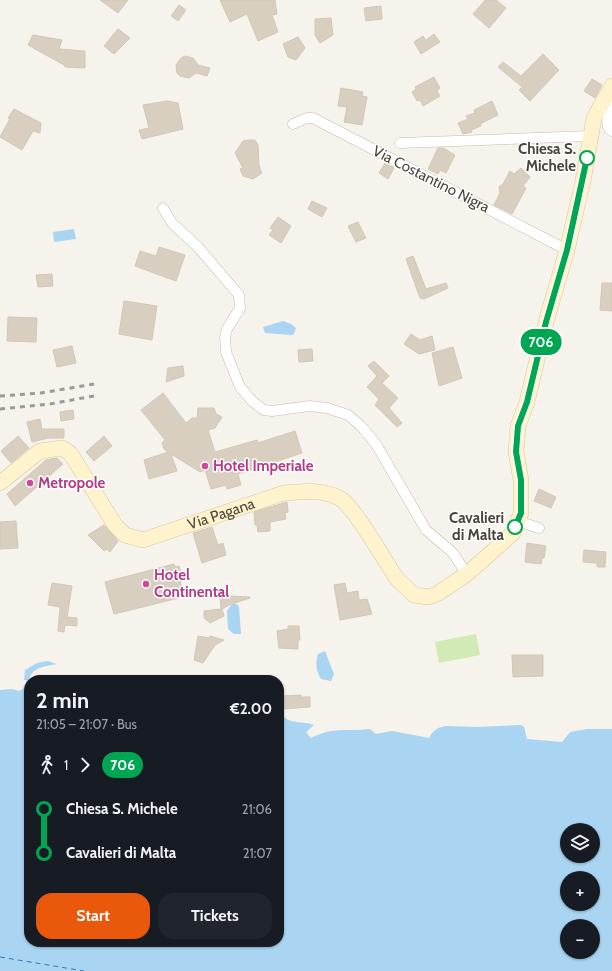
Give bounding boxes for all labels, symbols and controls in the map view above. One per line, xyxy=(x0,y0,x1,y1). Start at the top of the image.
place label: Chiesa S. Michele xyxy=(518,140,576,175)
street label: Via Costantino Nigra xyxy=(370,142,493,217)
marker: Chiesa S. Michele xyxy=(579,150,595,166)
line badge: 706 xyxy=(518,329,564,355)
text: 706 xyxy=(529,333,553,351)
place label: Hotel Imperiale xyxy=(213,457,314,475)
marker: Hotel Imperiale xyxy=(200,461,210,471)
place label: Metropole xyxy=(38,474,106,492)
marker: Metropole xyxy=(25,478,35,488)
street label: Via Pagana xyxy=(185,494,258,533)
place label: Cavalieri di Malta xyxy=(449,509,505,544)
marker: Cavalieri di Malta xyxy=(507,519,523,535)
place label: Hotel Continental xyxy=(154,566,229,601)
marker: Hotel Continental xyxy=(141,579,151,589)
text: 2 min xyxy=(36,687,89,714)
text: €2.00 xyxy=(230,700,272,718)
text: 21:05 – 21:07 · Bus xyxy=(36,716,137,732)
icon: walk xyxy=(36,754,58,776)
icon: forward xyxy=(74,754,96,776)
text: 706 xyxy=(110,756,135,774)
text: 1 xyxy=(64,757,68,773)
text: Chiesa S. Michele xyxy=(66,800,178,818)
text: 21:06 xyxy=(242,801,272,817)
map controls xyxy=(560,823,600,959)
button: layers xyxy=(560,823,600,863)
text: Cavalieri di Malta xyxy=(66,844,176,862)
text: 21:07 xyxy=(243,845,272,861)
button: + xyxy=(560,871,600,911)
button: Start xyxy=(36,893,150,939)
button: Tickets xyxy=(158,893,272,939)
button: − xyxy=(560,919,600,959)

